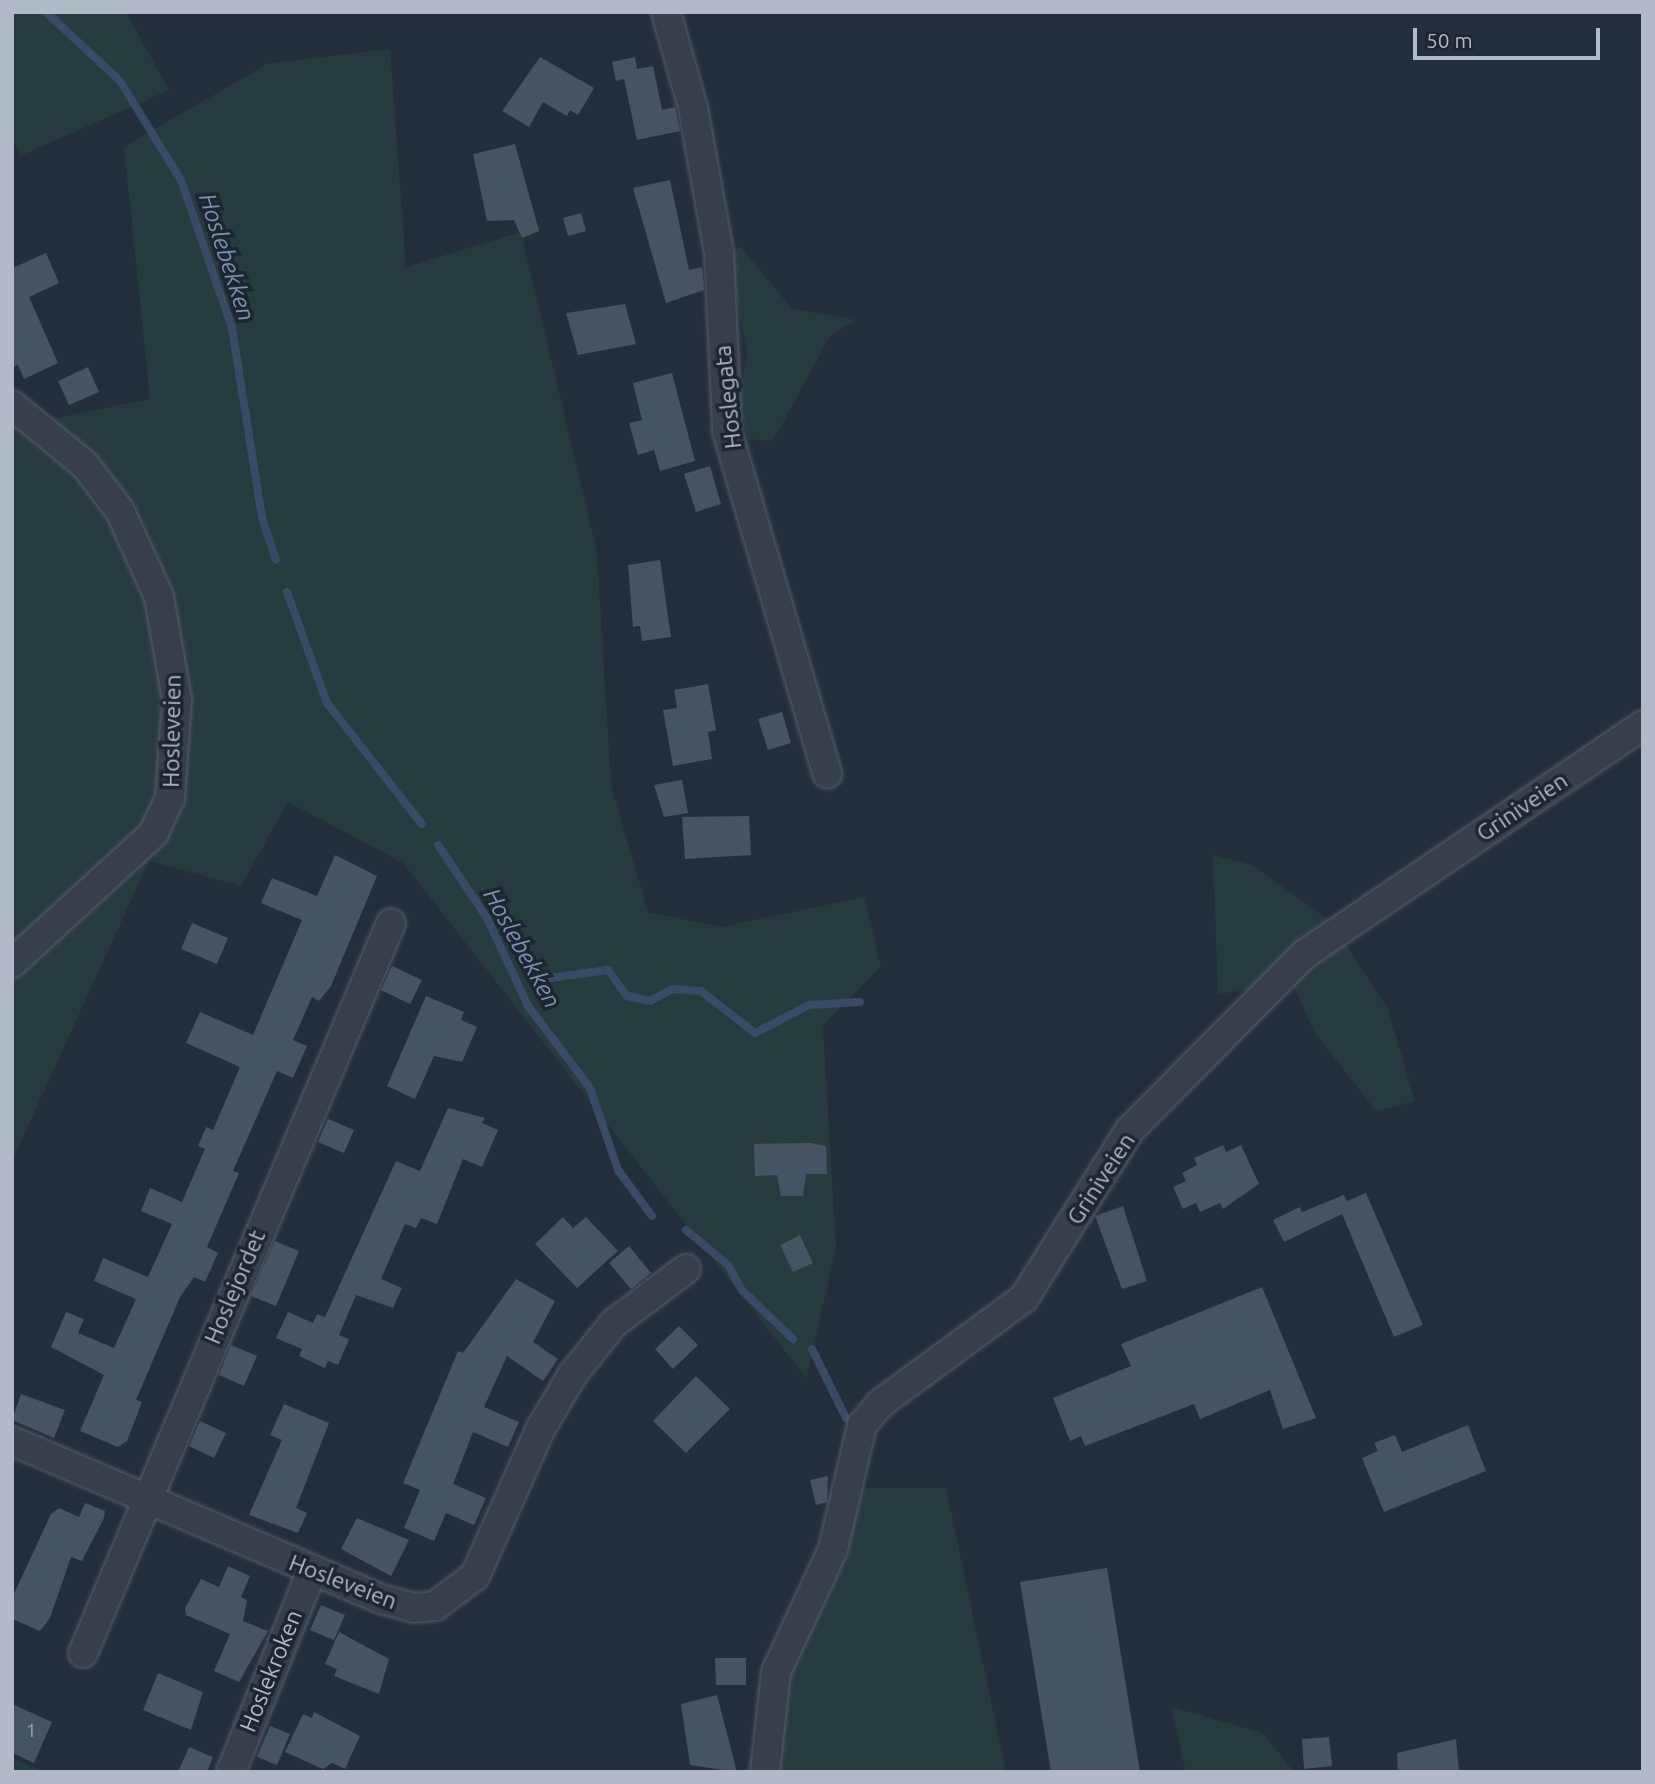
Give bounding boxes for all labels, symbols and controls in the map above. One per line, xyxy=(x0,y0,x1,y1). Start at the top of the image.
scale bar xyxy=(1417,14,1604,58)
text: 50 m xyxy=(1426,28,1473,52)
water label: Hoslebekken xyxy=(193,189,261,325)
street label: Hoslegata xyxy=(709,344,747,450)
street label: Hosleveien xyxy=(157,674,187,788)
street label: Griniveien xyxy=(1471,767,1573,847)
water label: Hoslebekken xyxy=(477,883,567,1013)
street label: Griniveien xyxy=(1061,1128,1141,1230)
street label: Hoslejordet xyxy=(199,1226,271,1348)
street label: Hosleveien xyxy=(285,1549,401,1615)
street label: Hoslekroken xyxy=(234,1606,308,1736)
house number: 1 xyxy=(26,1720,36,1742)

